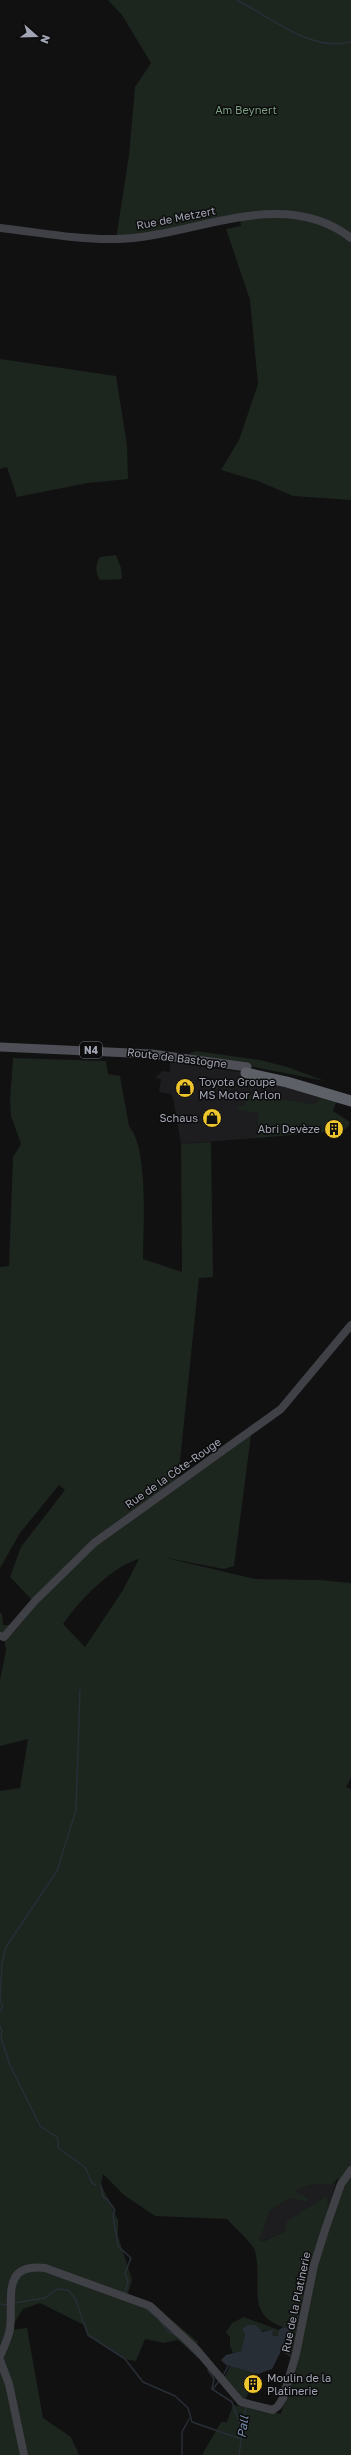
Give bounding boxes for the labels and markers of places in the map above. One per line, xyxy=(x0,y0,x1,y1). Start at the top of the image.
place label: Toyota Groupe MS Motor Arlon xyxy=(199,1075,281,1101)
shop icon: Toyota Groupe MS Motor Arlon xyxy=(174,1077,196,1099)
shop icon: Schaus xyxy=(201,1107,223,1129)
place label: Schaus xyxy=(160,1111,198,1124)
building icon: Abri Devèze xyxy=(323,1118,345,1140)
place label: Abri Devèze xyxy=(258,1122,320,1135)
place label: Moulin de la Platinerie xyxy=(267,2371,331,2397)
building icon: Moulin de la Platinerie xyxy=(242,2373,264,2395)

